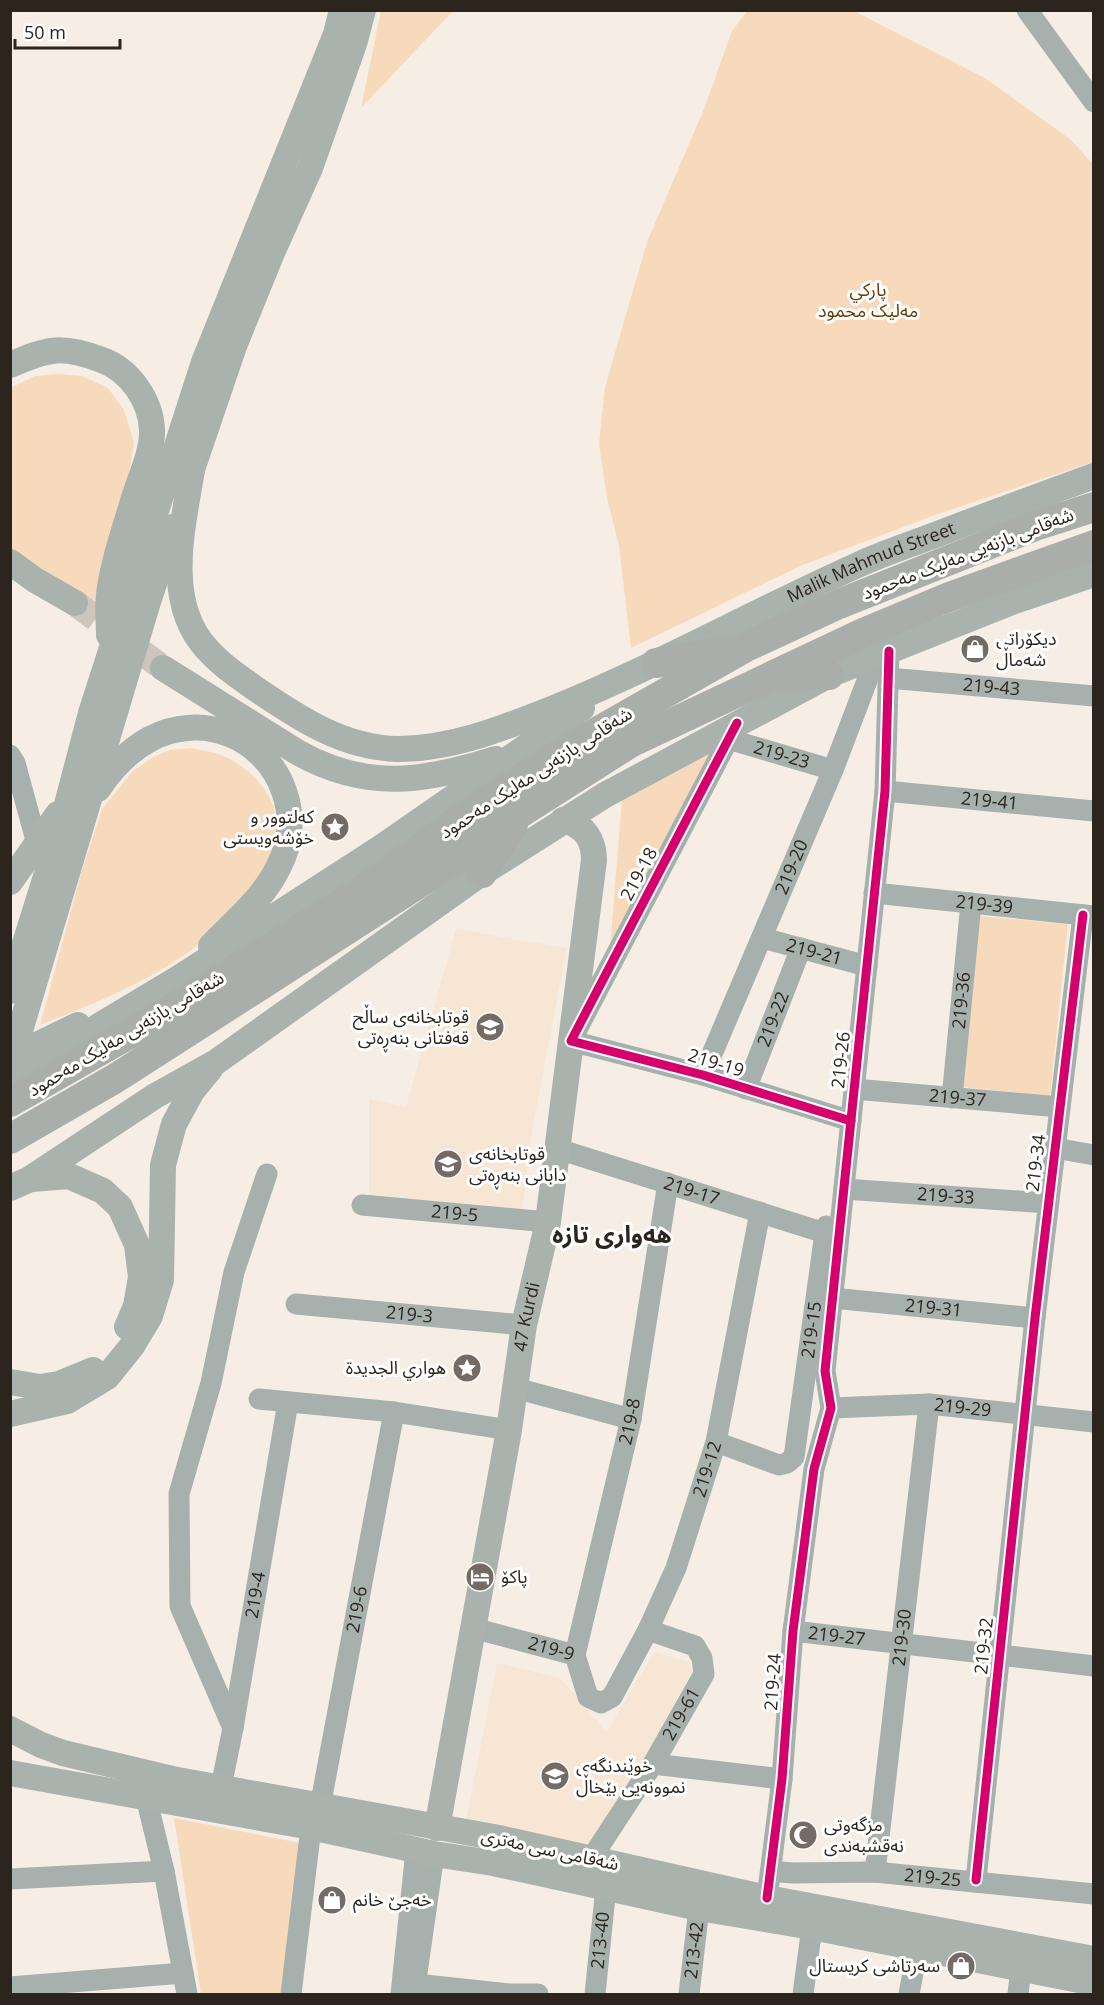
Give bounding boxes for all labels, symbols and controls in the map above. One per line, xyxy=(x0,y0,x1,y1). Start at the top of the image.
scale bar xyxy=(15,12,120,50)
text: 50 m xyxy=(24,20,66,44)
park label: پارکي مەليک محمود xyxy=(818,277,918,322)
street label: شەقامی بازنەیی مەلیک مەحمود xyxy=(858,502,1077,605)
street label: Malik Mahmud Street xyxy=(783,515,958,608)
place label: دیکۆراتی شەماڵ xyxy=(996,626,1057,671)
shop icon: دیکۆراتی شەماڵ xyxy=(959,633,991,665)
street label: 219-43 xyxy=(962,672,1021,701)
street label: شەقامی بازنەیی مەلیک مەحمود xyxy=(435,701,636,843)
street label: 219-23 xyxy=(751,734,813,774)
street label: 219-41 xyxy=(960,785,1019,815)
place label: کەلتوور و خۆشەویستی xyxy=(223,804,315,849)
place icon: کەلتوور و خۆشەویستی xyxy=(319,811,351,843)
street label: 219-20 xyxy=(768,836,813,898)
street label: 219-18 xyxy=(614,843,662,904)
street label: 219-39 xyxy=(955,889,1014,918)
street label: 219-21 xyxy=(784,932,845,970)
street label: شەقامی بازنەیی مەلیک مەحمود xyxy=(23,965,228,1101)
street label: 219-36 xyxy=(946,971,975,1030)
street label: 219-22 xyxy=(751,988,794,1050)
place label: قوتابخانەی ساڵح قەفتانی بنەڕەتی xyxy=(353,1004,469,1053)
school or university icon: قوتابخانەی ساڵح قەفتانی بنەڕەتی xyxy=(474,1011,506,1043)
street label: 219-26 xyxy=(825,1030,855,1090)
street label: 219-19 xyxy=(685,1042,747,1082)
street label: 219-37 xyxy=(928,1083,987,1112)
street label: 219-34 xyxy=(1020,1133,1050,1193)
place label: قوتابخانەی دابانی بنەڕەتی xyxy=(469,1141,566,1190)
school or university icon: قوتابخانەی دابانی بنەڕەتی xyxy=(432,1148,464,1180)
street label: 219-17 xyxy=(661,1170,723,1210)
street label: 219-33 xyxy=(916,1181,975,1209)
street label: 219-5 xyxy=(430,1198,479,1227)
district label: هەواری تازە xyxy=(552,1217,672,1250)
street label: 47 Kurdi xyxy=(507,1280,545,1353)
street label: 219-31 xyxy=(904,1292,963,1322)
street label: 219-3 xyxy=(385,1299,434,1328)
street label: 219-15 xyxy=(795,1300,826,1360)
place icon: هواري الجديدة xyxy=(451,1352,483,1384)
place label: هواري الجديدة xyxy=(346,1355,446,1381)
street label: 219-29 xyxy=(933,1392,993,1422)
street label: 219-8 xyxy=(612,1396,645,1447)
street label: 219-12 xyxy=(686,1438,726,1500)
hotel icon: پاکۆ xyxy=(464,1561,496,1593)
place label: پاکۆ xyxy=(501,1564,528,1588)
street label: 219-4 xyxy=(239,1570,270,1620)
street label: 219-6 xyxy=(340,1584,372,1635)
street label: 219-30 xyxy=(886,1608,916,1667)
street label: 219-32 xyxy=(968,1616,998,1676)
street label: 219-27 xyxy=(807,1620,867,1650)
street label: 219-9 xyxy=(526,1630,577,1665)
street label: 219-24 xyxy=(758,1653,786,1711)
street label: 219-61 xyxy=(656,1683,705,1744)
place label: خوێندنگەی نموونەیی بێخاڵ xyxy=(576,1753,685,1798)
school or university icon: خوێندنگەی نموونەیی بێخاڵ xyxy=(539,1760,571,1792)
place label: مزگەوتی نەقشبەندی xyxy=(824,1812,904,1857)
mosque icon: مزگەوتی نەقشبەندی xyxy=(787,1819,819,1851)
street label: شەقامی سی مەتری xyxy=(479,1823,621,1875)
street label: 219-25 xyxy=(903,1862,962,1892)
shop icon: خەجێ خانم xyxy=(316,1884,348,1916)
place label: خەجێ خانم xyxy=(353,1887,432,1913)
street label: 213-40 xyxy=(585,1910,614,1970)
street label: 213-42 xyxy=(678,1920,708,1980)
shop icon: سەرتاشی کریستال xyxy=(945,1950,977,1982)
place label: سەرتاشی کریستال xyxy=(809,1953,940,1977)

